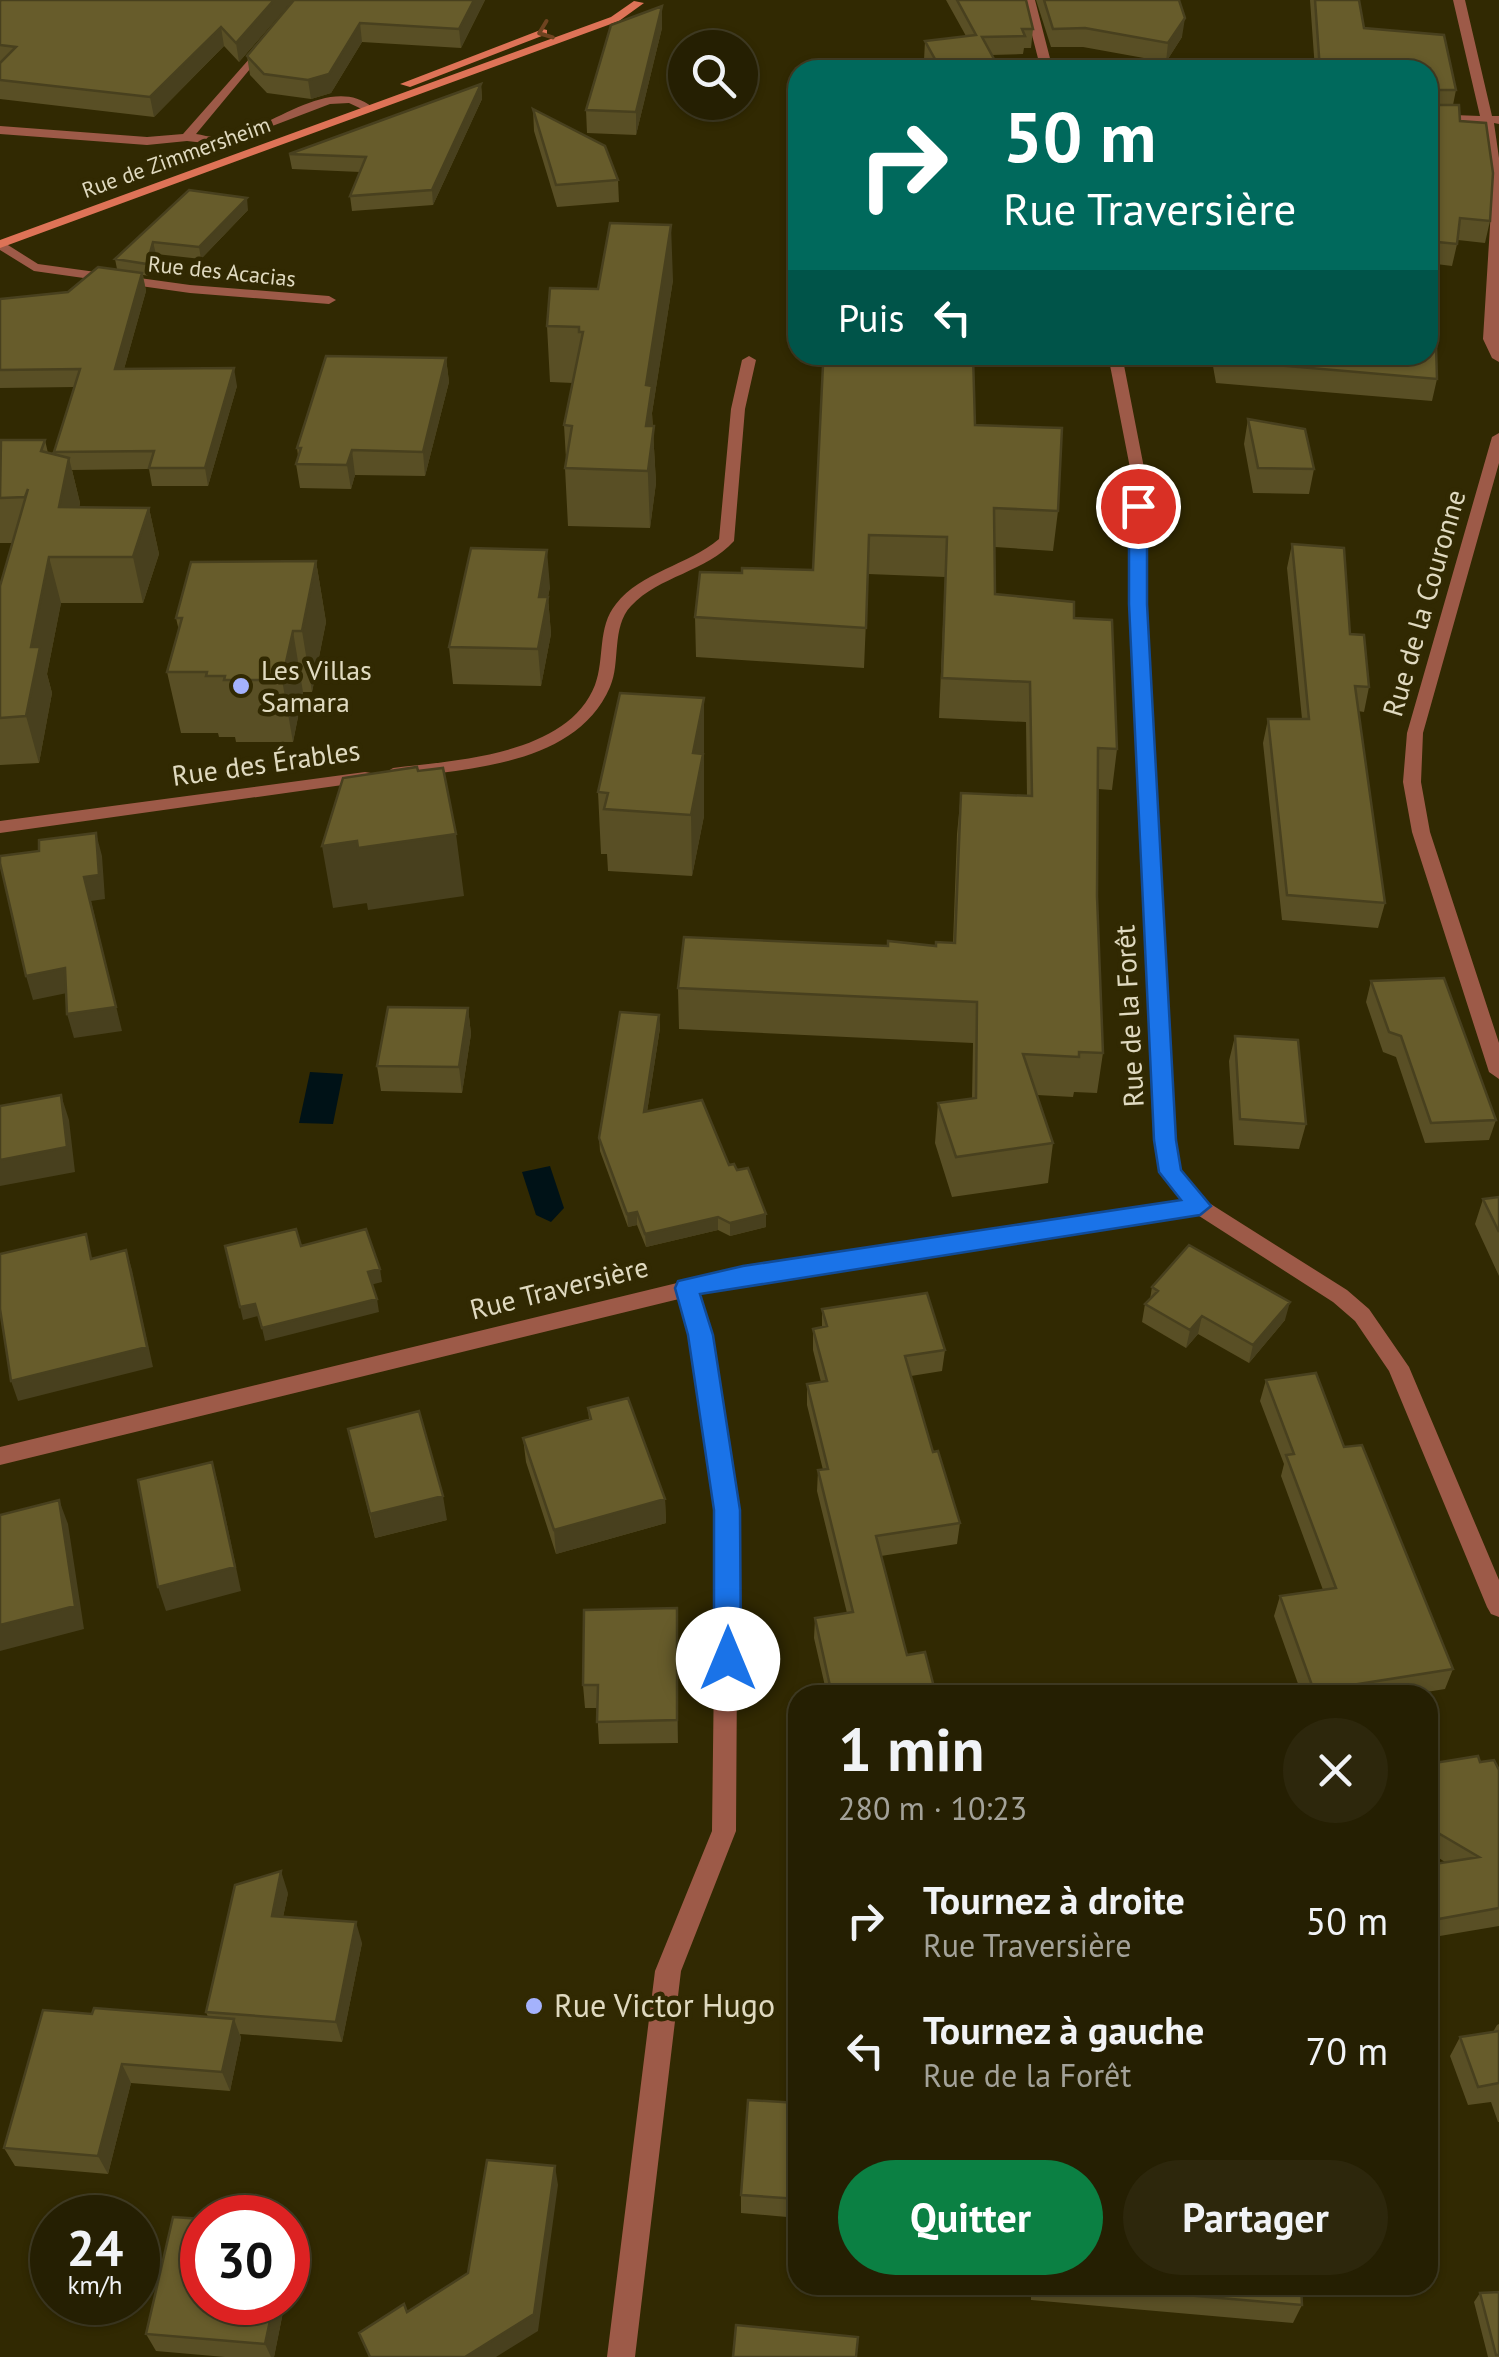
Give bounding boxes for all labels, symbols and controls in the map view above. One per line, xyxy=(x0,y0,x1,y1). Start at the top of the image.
one-way arrow xyxy=(537,19,554,40)
map controls xyxy=(668,30,758,120)
button: search xyxy=(668,30,758,120)
text: 50 m xyxy=(1003,91,1156,181)
icon: right xyxy=(838,100,968,230)
street label: Rue de Zimmersheim xyxy=(78,110,274,204)
text: Rue Traversière xyxy=(1003,179,1296,237)
street label: Rue des Acacias xyxy=(147,249,297,293)
icon: left xyxy=(925,290,980,345)
text: Puis xyxy=(838,293,905,342)
pin xyxy=(1096,464,1181,549)
icon: arrive xyxy=(1111,479,1166,534)
street label: Rue de la Couronne xyxy=(1373,485,1474,720)
place label: Les Villas Samara xyxy=(261,651,372,720)
marker: Les Villas Samara xyxy=(230,675,252,697)
street label: Rue des Érables xyxy=(170,731,362,794)
street label: Rue de la Forêt xyxy=(1105,924,1152,1108)
street label: Rue Traversière xyxy=(466,1247,652,1328)
position arrow xyxy=(676,1607,780,1711)
text: 1 min xyxy=(838,1710,984,1788)
button: close xyxy=(1283,1718,1388,1823)
text: 280 m · 10:23 xyxy=(838,1787,1027,1829)
text: Tournez à droite xyxy=(923,1875,1185,1924)
icon: right xyxy=(838,1893,893,1948)
text: 50 m xyxy=(1306,1896,1388,1945)
text: Rue Traversière xyxy=(923,1924,1132,1966)
place label: Rue Victor Hugo xyxy=(554,1984,775,2026)
marker: Rue Victor Hugo xyxy=(523,1995,545,2017)
text: Tournez à gauche xyxy=(923,2005,1204,2054)
icon: left xyxy=(838,2023,893,2078)
text: 70 m xyxy=(1306,2026,1388,2075)
text: Rue de la Forêt xyxy=(923,2054,1131,2096)
button: Quitter xyxy=(838,2160,1103,2275)
button: Partager xyxy=(1123,2160,1388,2275)
speed limit sign: 30 xyxy=(180,2195,310,2325)
text: 24 xyxy=(67,2215,123,2280)
text: km/h xyxy=(68,2269,122,2301)

